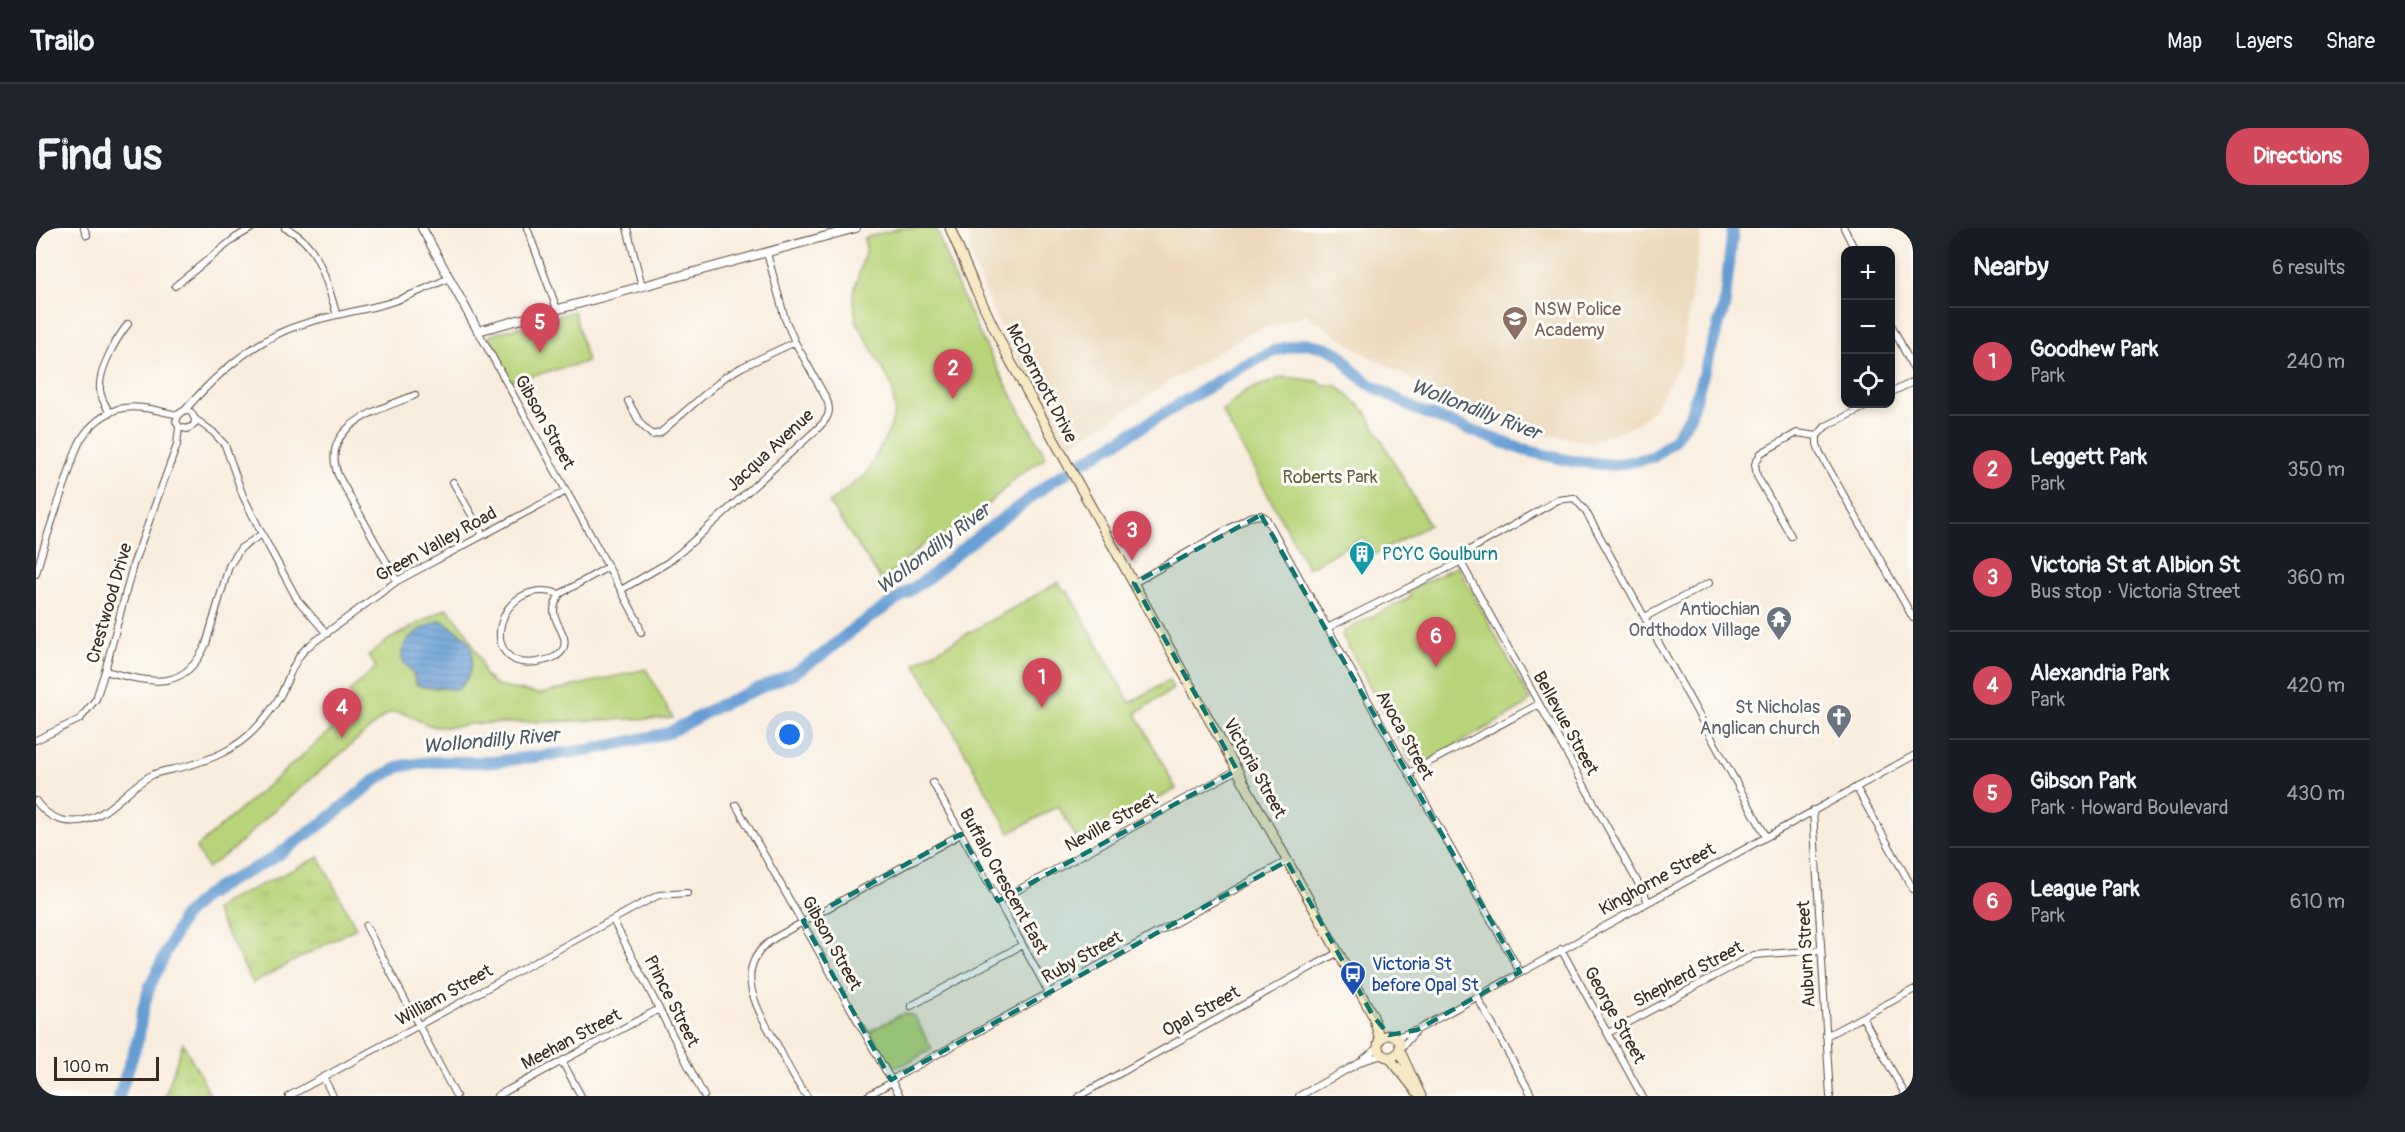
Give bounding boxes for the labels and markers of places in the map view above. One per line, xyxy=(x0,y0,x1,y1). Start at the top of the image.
place label: NSW Police Academy xyxy=(1534,298,1621,342)
pin: 5 xyxy=(520,304,560,353)
school or university icon: NSW Police Academy xyxy=(1500,304,1530,342)
pin: 2 xyxy=(934,350,972,399)
pin: 3 xyxy=(1112,512,1152,561)
building icon: PCYC Goulburn xyxy=(1347,539,1377,577)
place label: PCYC Goulburn xyxy=(1382,543,1498,566)
place label: Antiochian Ordthodox Village xyxy=(1629,598,1760,642)
temple icon: Antiochian Ordthodox Village xyxy=(1764,604,1794,642)
pin: 6 xyxy=(1416,618,1456,667)
pin: 1 xyxy=(1022,658,1062,708)
pin: 4 xyxy=(322,688,362,738)
place label: St Nicholas Anglican church xyxy=(1700,696,1820,740)
church icon: St Nicholas Anglican church xyxy=(1824,702,1854,740)
place label: Victoria St before Opal St xyxy=(1372,953,1479,997)
bus stop icon: Victoria St before Opal St xyxy=(1338,959,1368,997)

